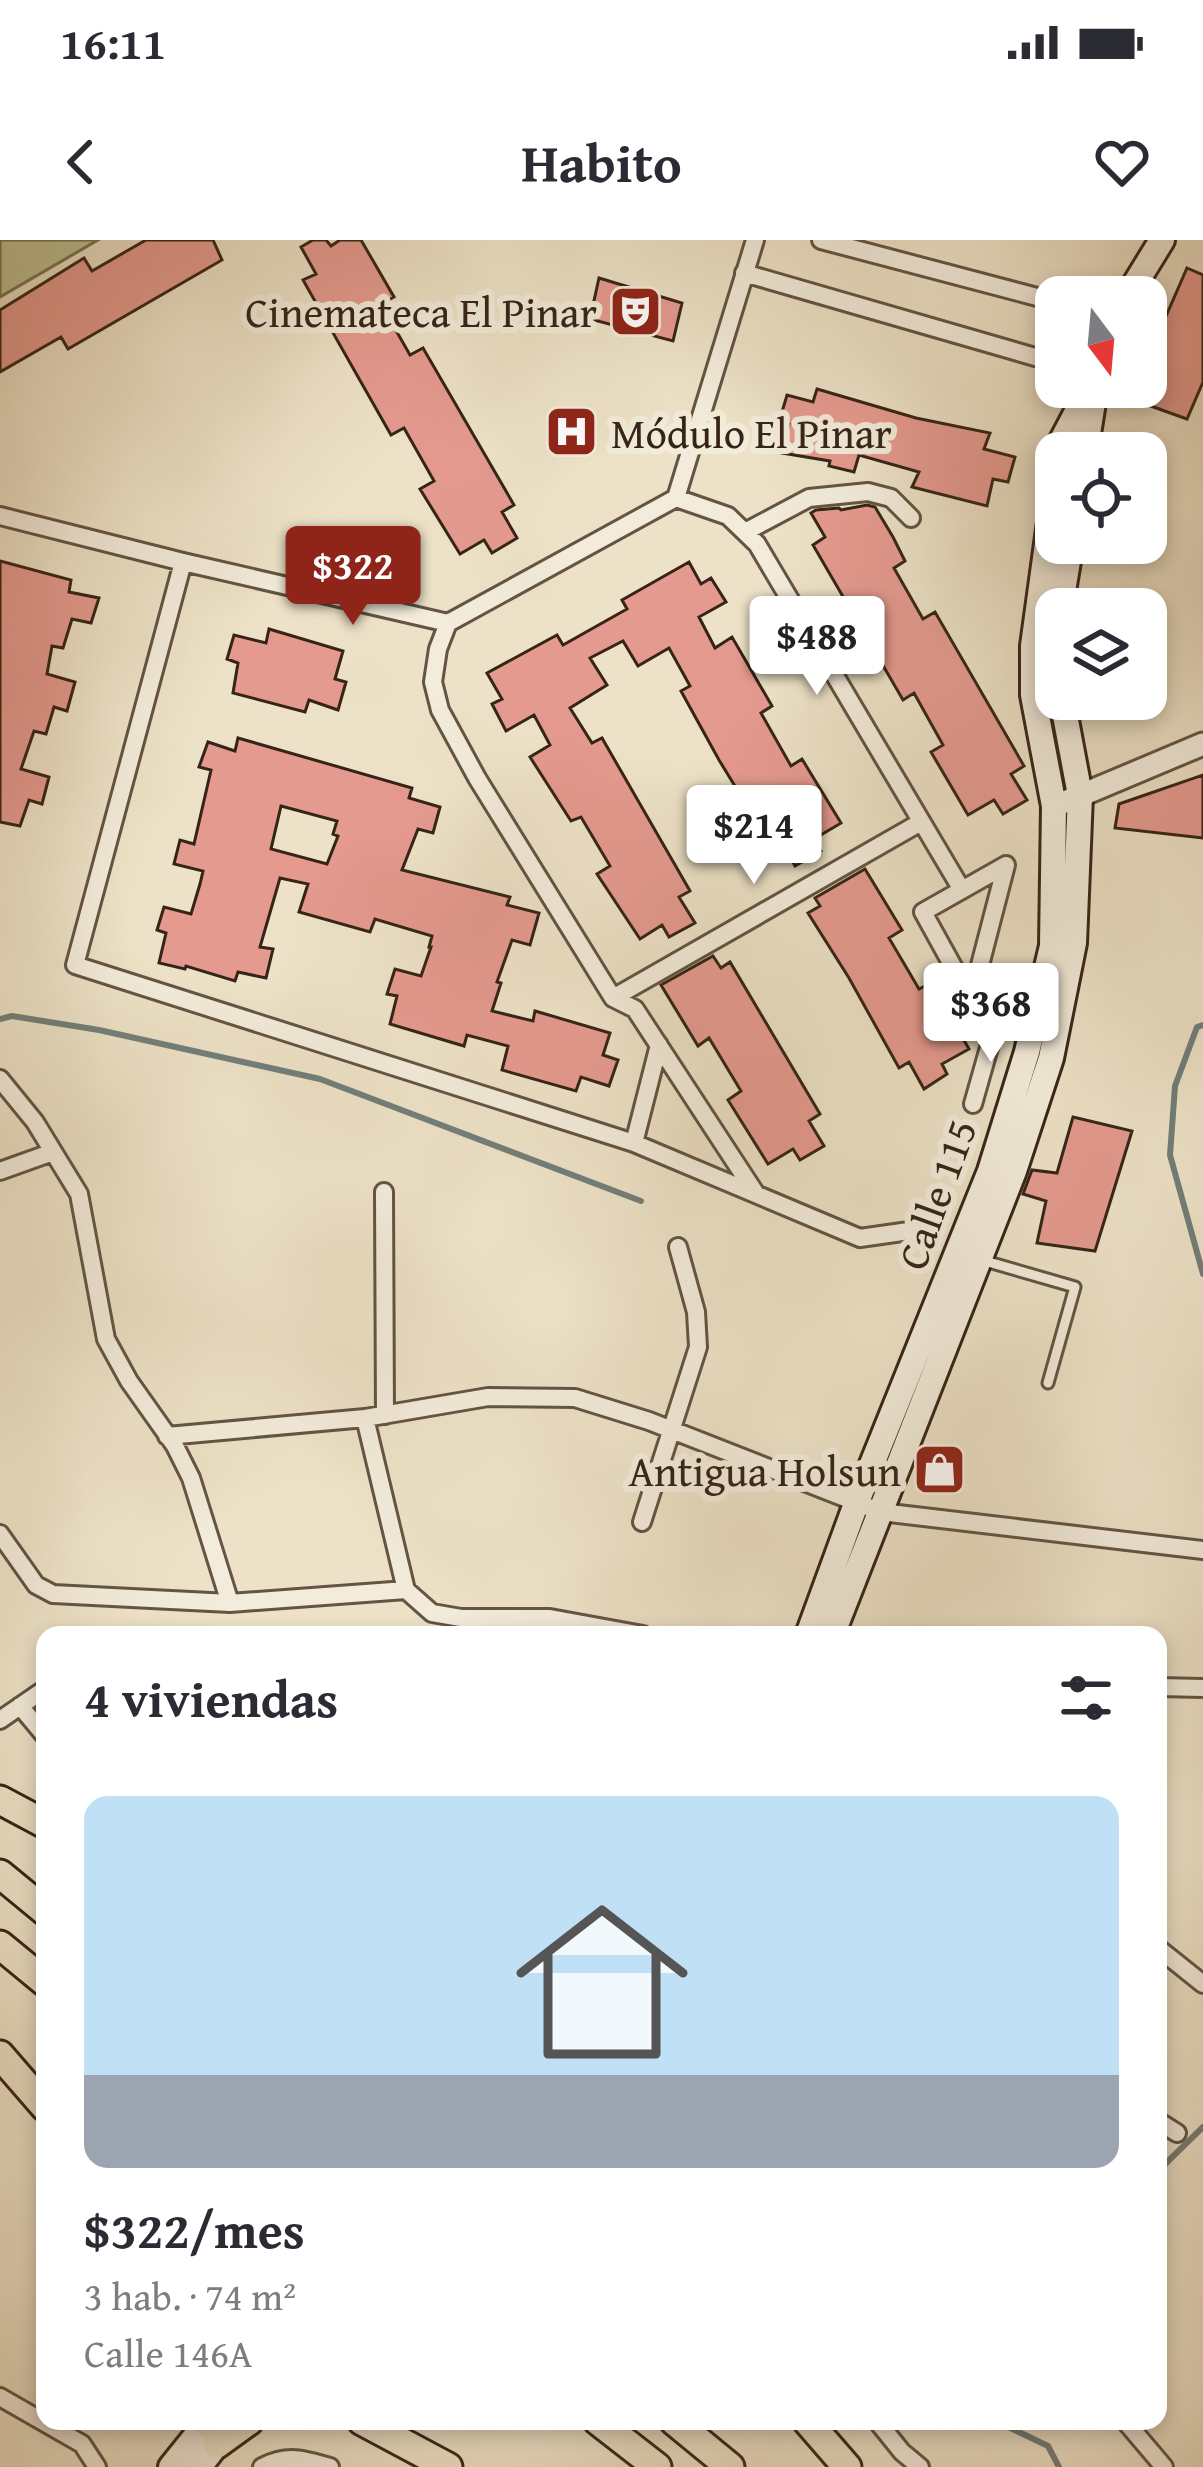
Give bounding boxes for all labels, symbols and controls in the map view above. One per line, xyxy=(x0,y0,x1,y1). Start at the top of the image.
text: 16:11 xyxy=(60,10,166,75)
text: Habito xyxy=(521,123,682,202)
icon: back xyxy=(48,129,114,195)
icon: heart xyxy=(1089,129,1155,195)
north arrow xyxy=(1035,276,1167,408)
map controls xyxy=(1035,276,1167,720)
place label: Cinemateca El Pinar xyxy=(245,281,597,342)
theatre icon: Cinemateca El Pinar xyxy=(608,283,664,339)
place label: Módulo El Pinar xyxy=(611,402,892,463)
hospital icon: Módulo El Pinar xyxy=(544,404,600,460)
button: locate xyxy=(1035,432,1167,564)
pin: $322 xyxy=(282,526,424,628)
text: $322 xyxy=(313,536,393,593)
button: layers xyxy=(1035,588,1167,720)
pin: $488 xyxy=(746,596,888,698)
text: $488 xyxy=(777,606,857,663)
pin: $214 xyxy=(683,785,825,887)
text: $214 xyxy=(714,795,794,852)
pin: $368 xyxy=(920,963,1062,1065)
text: $368 xyxy=(951,973,1031,1030)
street label: Calle 115 xyxy=(881,1110,991,1278)
place label: Antigua Holsun xyxy=(629,1440,901,1501)
shop icon: Antigua Holsun xyxy=(912,1442,968,1498)
text: 4 viviendas xyxy=(84,1661,338,1736)
icon: filters xyxy=(1053,1665,1119,1731)
icon: home xyxy=(494,1874,710,2090)
text: $322/mes xyxy=(84,2192,305,2267)
text: 3 hab. · 74 m² xyxy=(84,2267,296,2324)
text: Calle 146A xyxy=(84,2324,252,2381)

